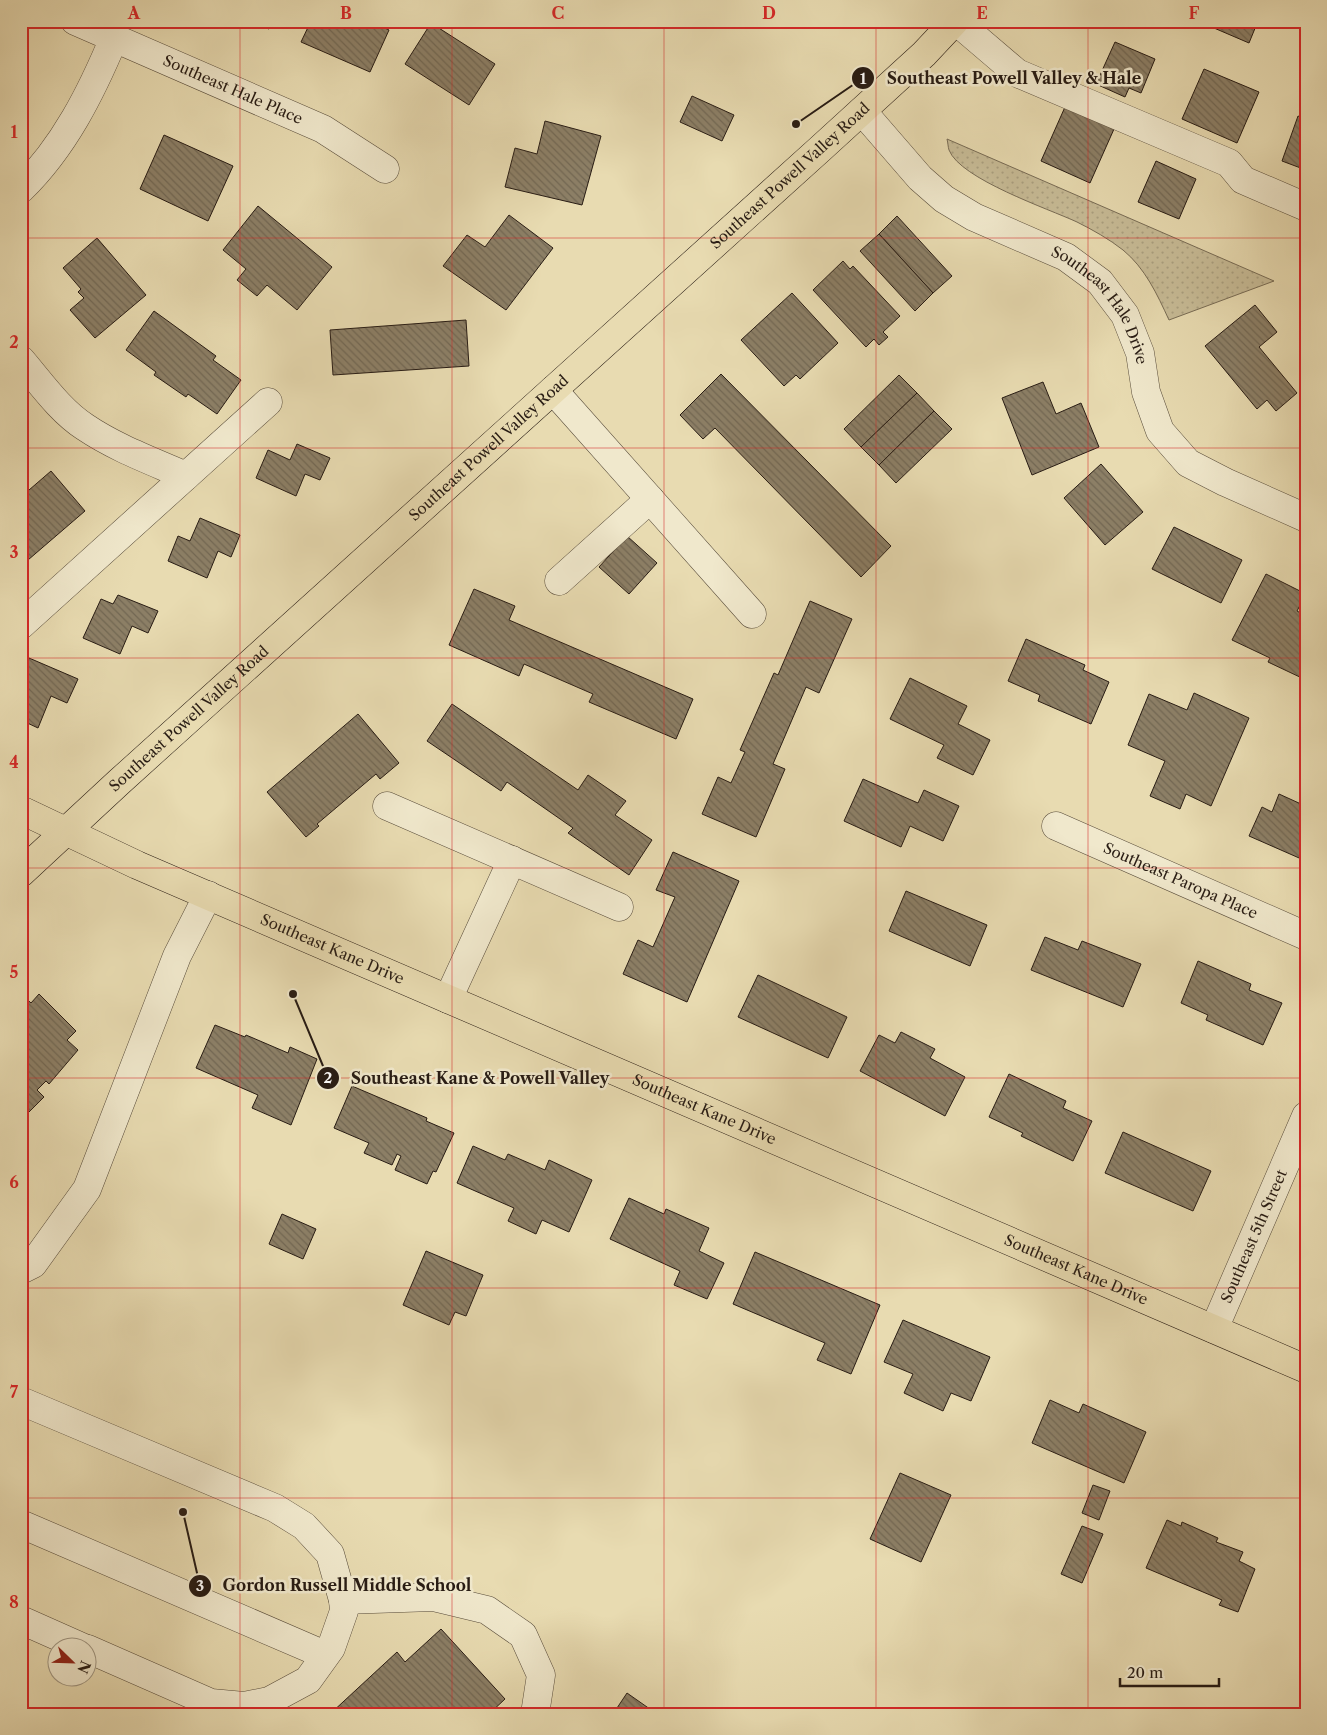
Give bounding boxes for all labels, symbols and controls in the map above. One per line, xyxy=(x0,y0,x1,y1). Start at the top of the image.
text: A xyxy=(127,3,141,23)
text: B xyxy=(340,3,352,23)
text: C xyxy=(552,3,564,23)
text: D xyxy=(762,3,776,23)
text: E xyxy=(976,3,988,23)
text: F xyxy=(1189,3,1200,23)
street label: Southeast Hale Place xyxy=(160,50,306,128)
callout: Southeast Powell Valley & Hale xyxy=(851,63,1151,94)
text: Southeast Powell Valley & Hale xyxy=(887,68,1142,88)
text: 1 xyxy=(860,69,867,88)
street label: Southeast Powell Valley Road xyxy=(706,98,873,253)
text: 1 xyxy=(10,122,18,142)
street label: Southeast Hale Drive xyxy=(1048,242,1152,365)
text: 2 xyxy=(9,332,19,352)
street label: Southeast Powell Valley Road xyxy=(405,371,572,525)
text: 3 xyxy=(9,542,19,562)
street label: Southeast Powell Valley Road xyxy=(105,641,272,795)
text: 4 xyxy=(9,752,19,772)
street label: Southeast Paropa Place xyxy=(1101,838,1261,923)
street label: Southeast Kane Drive xyxy=(258,909,407,988)
text: 5 xyxy=(10,962,19,982)
callout: Southeast Kane & Powell Valley xyxy=(315,1063,620,1094)
text: 2 xyxy=(324,1068,333,1087)
text: Southeast Kane & Powell Valley xyxy=(351,1068,611,1088)
street label: Southeast Kane Drive xyxy=(630,1070,779,1148)
street label: Southeast 5th Street xyxy=(1216,1166,1291,1306)
text: 6 xyxy=(9,1172,19,1192)
street label: Southeast Kane Drive xyxy=(1001,1230,1151,1309)
text: 7 xyxy=(10,1382,19,1402)
callout: Gordon Russell Middle School xyxy=(187,1570,481,1601)
text: Gordon Russell Middle School xyxy=(223,1575,472,1595)
text: 3 xyxy=(196,1576,204,1595)
text: 8 xyxy=(9,1592,19,1612)
north arrow xyxy=(48,1638,98,1688)
scale bar xyxy=(1120,1655,1218,1687)
text: N xyxy=(73,1658,95,1676)
text: 20 m xyxy=(1127,1663,1163,1682)

